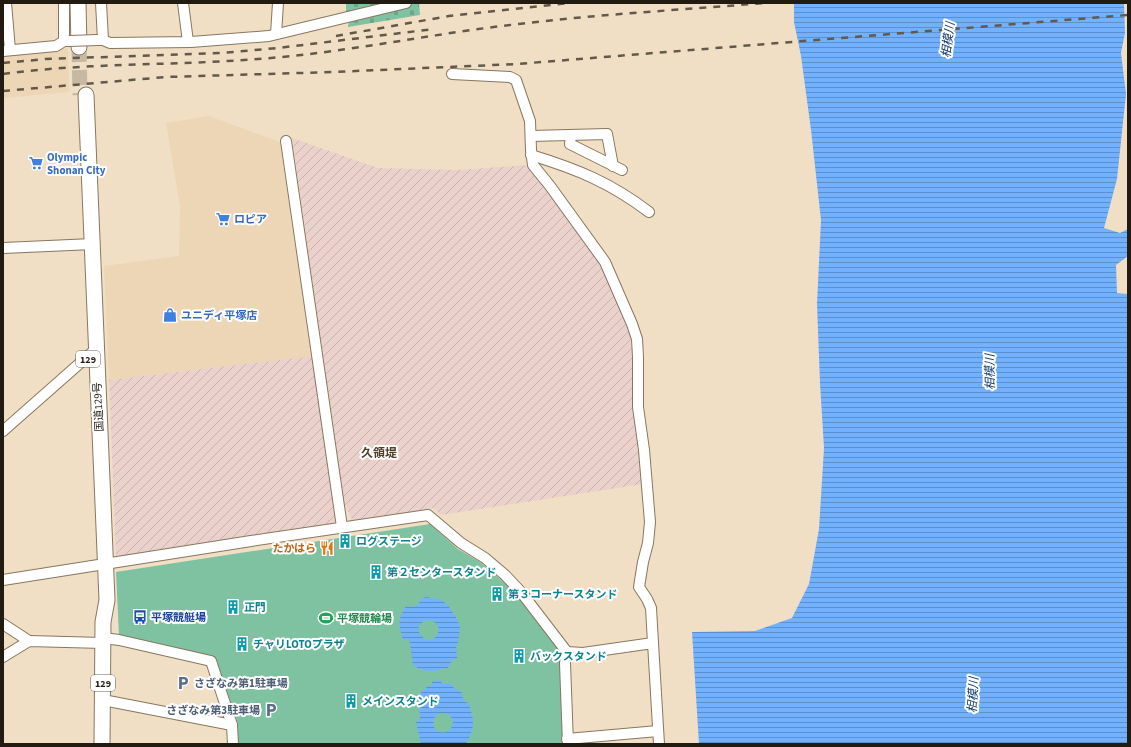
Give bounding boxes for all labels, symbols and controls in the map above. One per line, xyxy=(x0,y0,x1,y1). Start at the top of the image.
water label: 相模川 xyxy=(938,19,959,59)
place label: Olympic Shonan City xyxy=(47,150,106,178)
supermarket icon: Olympic Shonan City xyxy=(28,155,44,171)
supermarket icon: ロピア xyxy=(215,211,231,227)
place label: ロピア xyxy=(234,212,267,227)
shop icon: ユニディ平塚店 xyxy=(162,307,178,323)
place label: ユニディ平塚店 xyxy=(181,308,257,323)
road number: 129 xyxy=(76,351,100,367)
water label: 相模川 xyxy=(982,352,999,390)
street label: 国道129号 xyxy=(90,382,107,432)
district label: 久領堤 xyxy=(361,445,397,462)
building icon: ログステージ xyxy=(337,533,353,549)
place label: ログステージ xyxy=(356,534,422,549)
restaurant icon: たかはら xyxy=(319,540,335,556)
place label: たかはら xyxy=(272,541,316,556)
building icon: 第２センタースタンド xyxy=(368,564,384,580)
place label: 第２センタースタンド xyxy=(387,565,496,580)
building icon: 第３コーナースタンド xyxy=(489,586,505,602)
place label: 第３コーナースタンド xyxy=(508,587,617,602)
building icon: 正門 xyxy=(225,599,241,615)
place label: 正門 xyxy=(244,600,266,615)
bus stop icon: 平塚競艇場 xyxy=(132,609,148,625)
place label: 平塚競艇場 xyxy=(151,610,206,625)
sports icon: 平塚競輪場 xyxy=(318,610,334,626)
place label: 平塚競輪場 xyxy=(337,611,392,626)
building icon: チャリLOTOプラザ xyxy=(234,636,250,652)
place label: チャリLOTOプラザ xyxy=(253,637,345,652)
building icon: バックスタンド xyxy=(511,648,527,664)
place label: バックスタンド xyxy=(530,649,607,664)
road number: 129 xyxy=(91,675,115,691)
parking icon: さざなみ第1駐車場 xyxy=(175,675,191,691)
water label: 相模川 xyxy=(964,675,983,713)
place label: さざなみ第1駐車場 xyxy=(194,676,288,691)
building icon: メインスタンド xyxy=(343,693,359,709)
place label: メインスタンド xyxy=(362,694,439,709)
parking icon: さざなみ第3駐車場 xyxy=(263,702,279,718)
place label: さざなみ第3駐車場 xyxy=(166,703,260,718)

